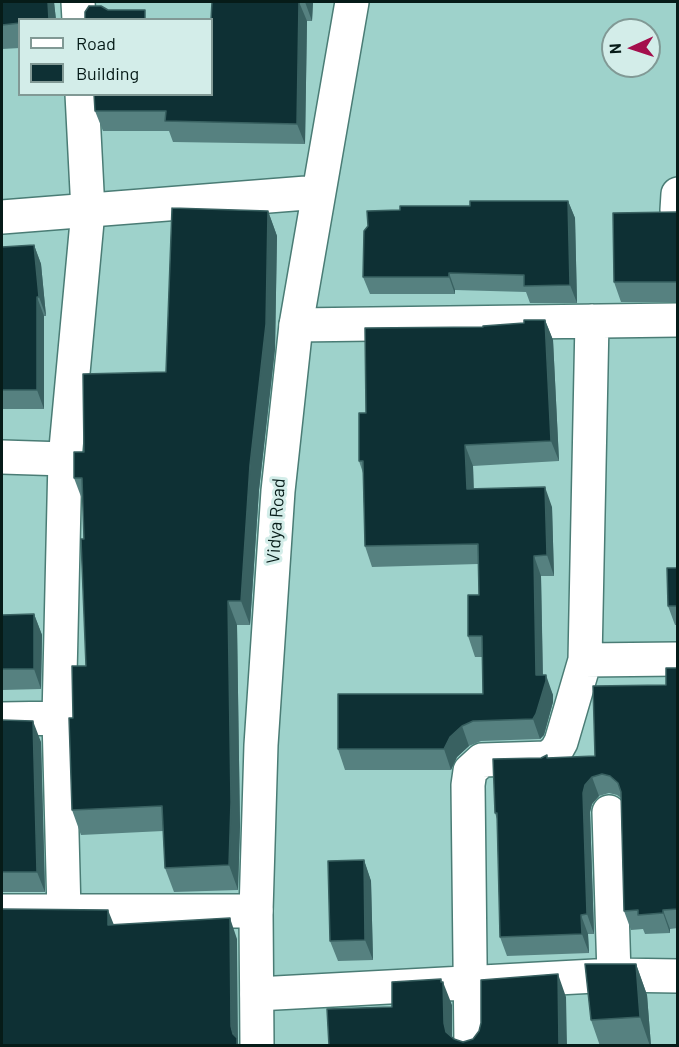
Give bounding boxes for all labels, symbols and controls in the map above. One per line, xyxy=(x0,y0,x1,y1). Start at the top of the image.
legend xyxy=(18,18,213,96)
north arrow xyxy=(601,18,661,78)
text: Road xyxy=(76,32,116,54)
text: N xyxy=(605,43,624,55)
text: Building xyxy=(76,62,139,84)
street label: Vidya Road xyxy=(262,477,290,565)

